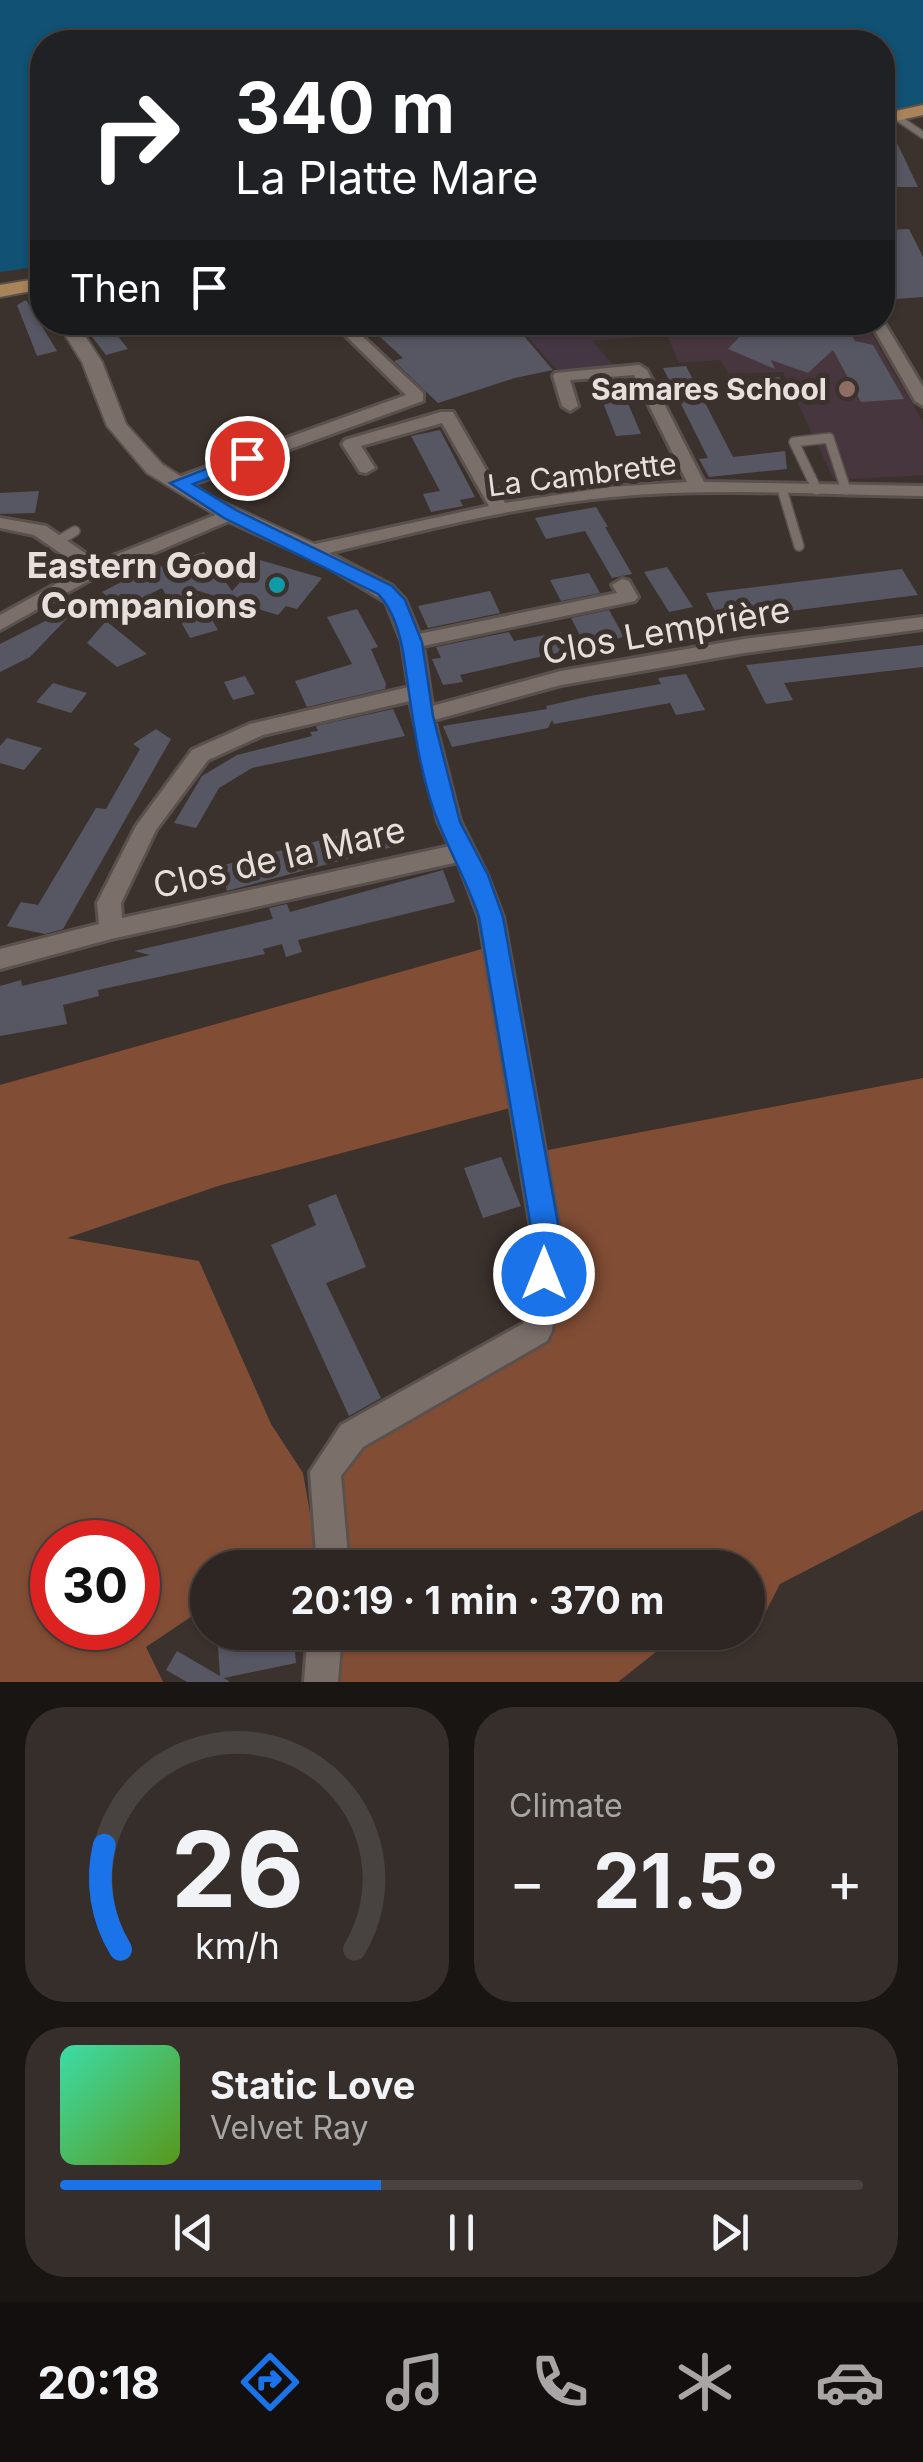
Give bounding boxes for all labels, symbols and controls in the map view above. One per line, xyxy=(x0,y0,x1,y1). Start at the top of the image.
text: 340 m xyxy=(235,65,455,150)
icon: right xyxy=(70,70,200,200)
text: La Platte Mare xyxy=(235,150,538,205)
icon: arrive xyxy=(182,260,237,315)
text: Then xyxy=(70,265,162,311)
place label: Samares School xyxy=(591,371,827,407)
marker: Samares School xyxy=(836,378,858,400)
pin xyxy=(205,416,290,501)
icon: arrive xyxy=(220,431,275,486)
street label: La Cambrette xyxy=(485,445,679,503)
place label: Eastern Good Companions xyxy=(27,544,257,626)
marker: Eastern Good Companions xyxy=(266,574,288,596)
street label: Clos Lemprière xyxy=(539,588,793,672)
street label: Clos de la Mare xyxy=(149,808,409,906)
position arrow xyxy=(492,1222,596,1326)
speed limit sign: 30 xyxy=(30,1520,160,1650)
text: 20:19 · 1 min · 370 m xyxy=(290,1577,665,1623)
text: Climate xyxy=(509,1786,623,1825)
text: 26 xyxy=(170,1806,304,1932)
text: 21.5° xyxy=(593,1835,779,1926)
text: − xyxy=(509,1849,545,1915)
text: + xyxy=(827,1849,863,1915)
text: km/h xyxy=(195,1924,279,1968)
text: Static Love xyxy=(210,2062,415,2108)
text: Velvet Ray xyxy=(210,2108,368,2147)
icon: previous xyxy=(166,2205,221,2260)
icon: pause xyxy=(434,2205,489,2260)
icon: next xyxy=(702,2205,757,2260)
icon: directions xyxy=(235,2347,305,2417)
icon: music xyxy=(380,2347,450,2417)
icon: phone xyxy=(525,2347,595,2417)
icon: climate xyxy=(670,2347,740,2417)
icon: car xyxy=(815,2347,885,2417)
text: 20:18 xyxy=(38,2355,160,2410)

